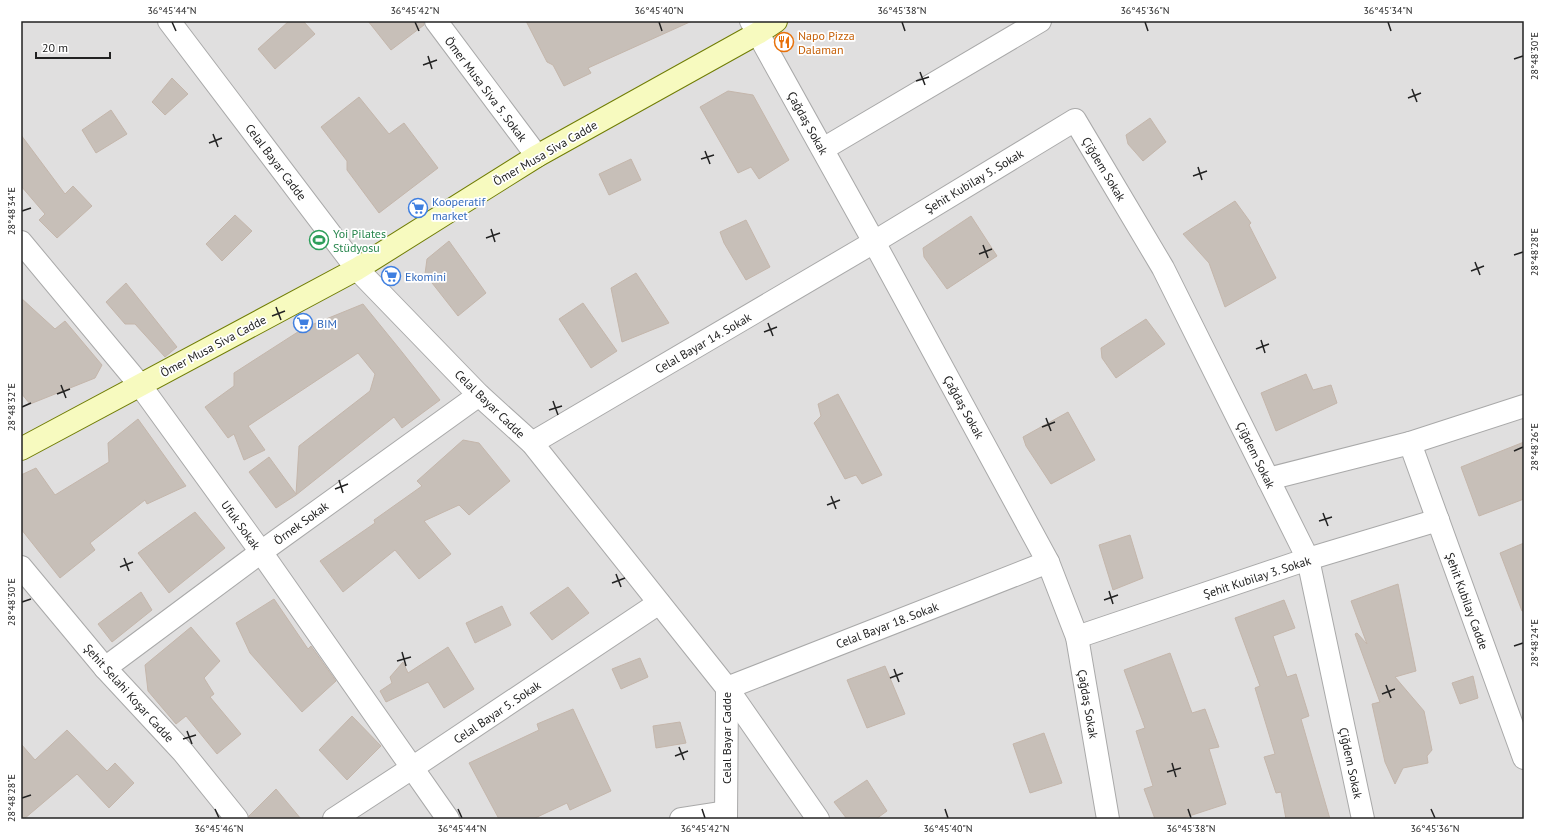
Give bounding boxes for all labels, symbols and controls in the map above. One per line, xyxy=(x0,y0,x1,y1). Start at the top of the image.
text: 36°45'44"N xyxy=(147,4,197,17)
text: 36°45'42"N xyxy=(390,4,440,17)
text: 36°45'40"N xyxy=(634,4,684,17)
text: 36°45'38"N xyxy=(877,4,927,17)
text: 36°45'36"N xyxy=(1120,4,1170,17)
text: 36°45'34"N xyxy=(1363,4,1413,17)
place label: Napo Pizza Dalaman xyxy=(798,28,855,57)
restaurant icon: Napo Pizza Dalaman xyxy=(773,31,795,53)
text: 28°48'30"E xyxy=(1528,32,1541,80)
scale bar xyxy=(36,34,110,60)
street label: Ömer Musa Siva 5. Sokak xyxy=(442,34,531,145)
text: 20 m xyxy=(42,40,68,55)
street label: Çağdaş Sokak xyxy=(784,89,832,157)
street label: Ömer Musa Siva Cadde xyxy=(490,117,600,189)
street label: Celal Bayar Cadde xyxy=(242,121,310,203)
street label: Çiğdem Sokak xyxy=(1079,134,1129,204)
street label: Şehit Kubilay 5. Sokak xyxy=(922,146,1026,216)
text: 28°48'34"E xyxy=(5,187,18,235)
place label: Kooperatif market xyxy=(432,194,487,223)
supermarket icon: Kooperatif market xyxy=(407,197,429,219)
place label: Yoi Pilates Stüdyosu xyxy=(333,226,386,255)
text: 28°48'28"E xyxy=(1528,228,1541,276)
sports icon: Yoi Pilates Stüdyosu xyxy=(308,229,330,251)
supermarket icon: Ekomini xyxy=(380,265,402,287)
place label: Ekomini xyxy=(405,269,446,284)
street label: Celal Bayar 14. Sokak xyxy=(652,309,754,377)
street label: Ömer Musa Siva Cadde xyxy=(158,312,268,380)
supermarket icon: BIM xyxy=(292,312,314,334)
place label: BIM xyxy=(317,316,337,331)
street label: Celal Bayar Cadde xyxy=(452,367,528,441)
street label: Çağdaş Sokak xyxy=(940,373,988,441)
text: 28°48'32"E xyxy=(5,383,18,431)
street label: Çiğdem Sokak xyxy=(1233,419,1279,491)
text: 28°48'26"E xyxy=(1528,423,1541,471)
street label: Ufuk Sokak xyxy=(218,498,264,553)
street label: Örnek Sokak xyxy=(271,498,331,548)
street label: Şehit Kubilay Cadde xyxy=(1442,550,1492,652)
street label: Şehit Kubilay 3. Sokak xyxy=(1201,552,1313,601)
text: 28°48'30"E xyxy=(5,578,18,626)
street label: Celal Bayar 18. Sokak xyxy=(834,598,941,651)
text: 28°48'24"E xyxy=(1528,619,1541,667)
street label: Şehit Selahi Koşar Cadde xyxy=(81,641,177,745)
street label: Çağdaş Sokak xyxy=(1075,668,1102,740)
street label: Celal Bayar 5. Sokak xyxy=(450,677,544,747)
street label: Celal Bayar Cadde xyxy=(719,692,734,784)
street label: Çiğdem Sokak xyxy=(1336,726,1366,800)
text: 28°48'28"E xyxy=(5,774,18,822)
text: 36°45'46"N xyxy=(194,822,244,835)
text: 36°45'44"N xyxy=(437,822,487,835)
text: 36°45'42"N xyxy=(680,822,730,835)
text: 36°45'40"N xyxy=(923,822,973,835)
text: 36°45'38"N xyxy=(1166,822,1216,835)
text: 36°45'36"N xyxy=(1410,822,1460,835)

